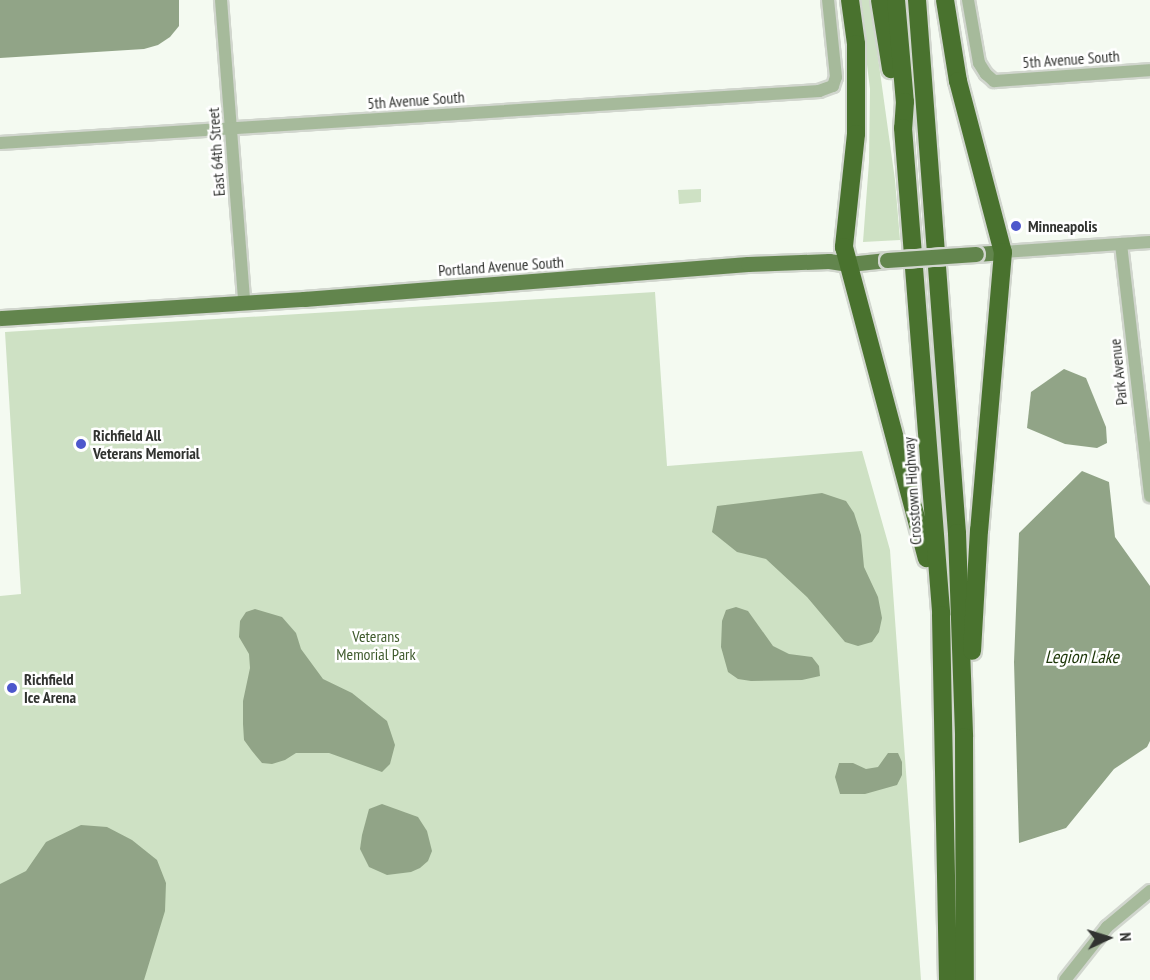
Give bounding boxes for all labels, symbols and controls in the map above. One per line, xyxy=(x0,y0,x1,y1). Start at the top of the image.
street label: 5th Avenue South xyxy=(1021,46,1121,72)
street label: 5th Avenue South xyxy=(366,87,466,113)
street label: East 64th Street xyxy=(203,107,229,197)
place label: Minneapolis xyxy=(1028,216,1097,236)
marker: Minneapolis xyxy=(1009,219,1023,233)
street label: Portland Avenue South xyxy=(437,252,565,280)
street label: Park Avenue xyxy=(1105,337,1131,407)
place label: Richfield All Veterans Memorial xyxy=(93,425,200,463)
street label: Crosstown Highway xyxy=(899,436,925,546)
marker: Richfield All Veterans Memorial xyxy=(74,437,88,451)
park label: Veterans Memorial Park xyxy=(336,626,416,664)
water label: Legion Lake xyxy=(1045,646,1119,668)
place label: Richfield Ice Arena xyxy=(24,669,77,707)
marker: Richfield Ice Arena xyxy=(5,681,19,695)
north arrow xyxy=(1078,908,1138,968)
text: N xyxy=(1116,932,1136,942)

